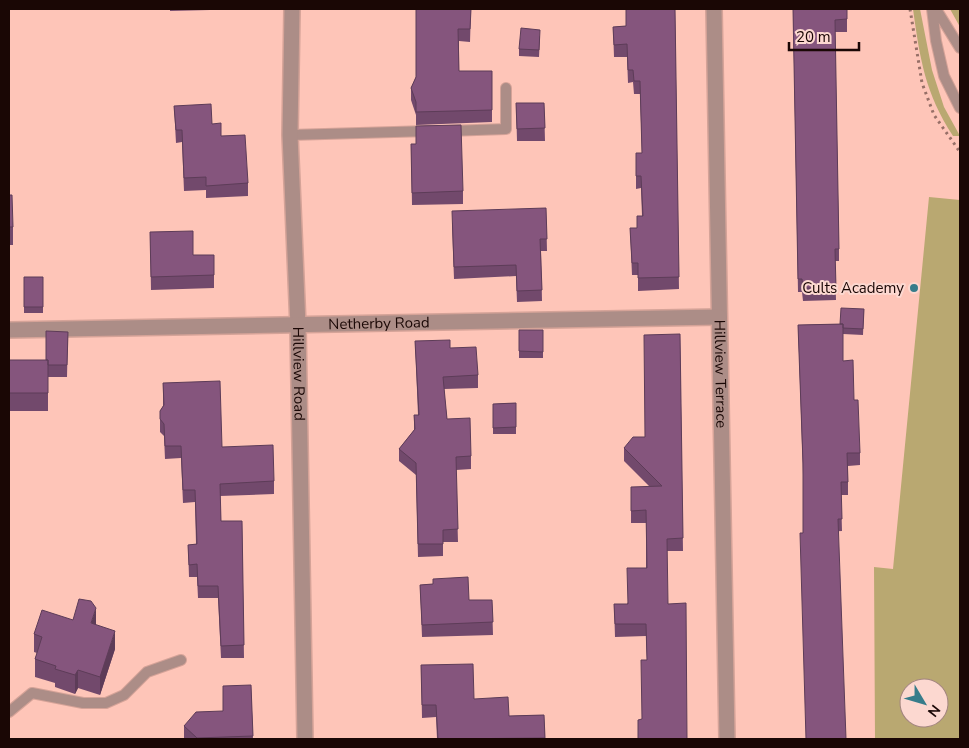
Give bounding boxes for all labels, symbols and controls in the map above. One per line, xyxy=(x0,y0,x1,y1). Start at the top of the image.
scale bar xyxy=(789,20,859,52)
text: 20 m xyxy=(796,27,831,47)
place label: Cults Academy xyxy=(802,278,904,298)
marker: Cults Academy xyxy=(908,282,920,294)
street label: Netherby Road xyxy=(328,312,430,334)
street label: Hillview Terrace xyxy=(710,320,731,428)
street label: Hillview Road xyxy=(288,327,310,421)
north arrow xyxy=(899,678,949,728)
text: N xyxy=(923,701,945,721)

